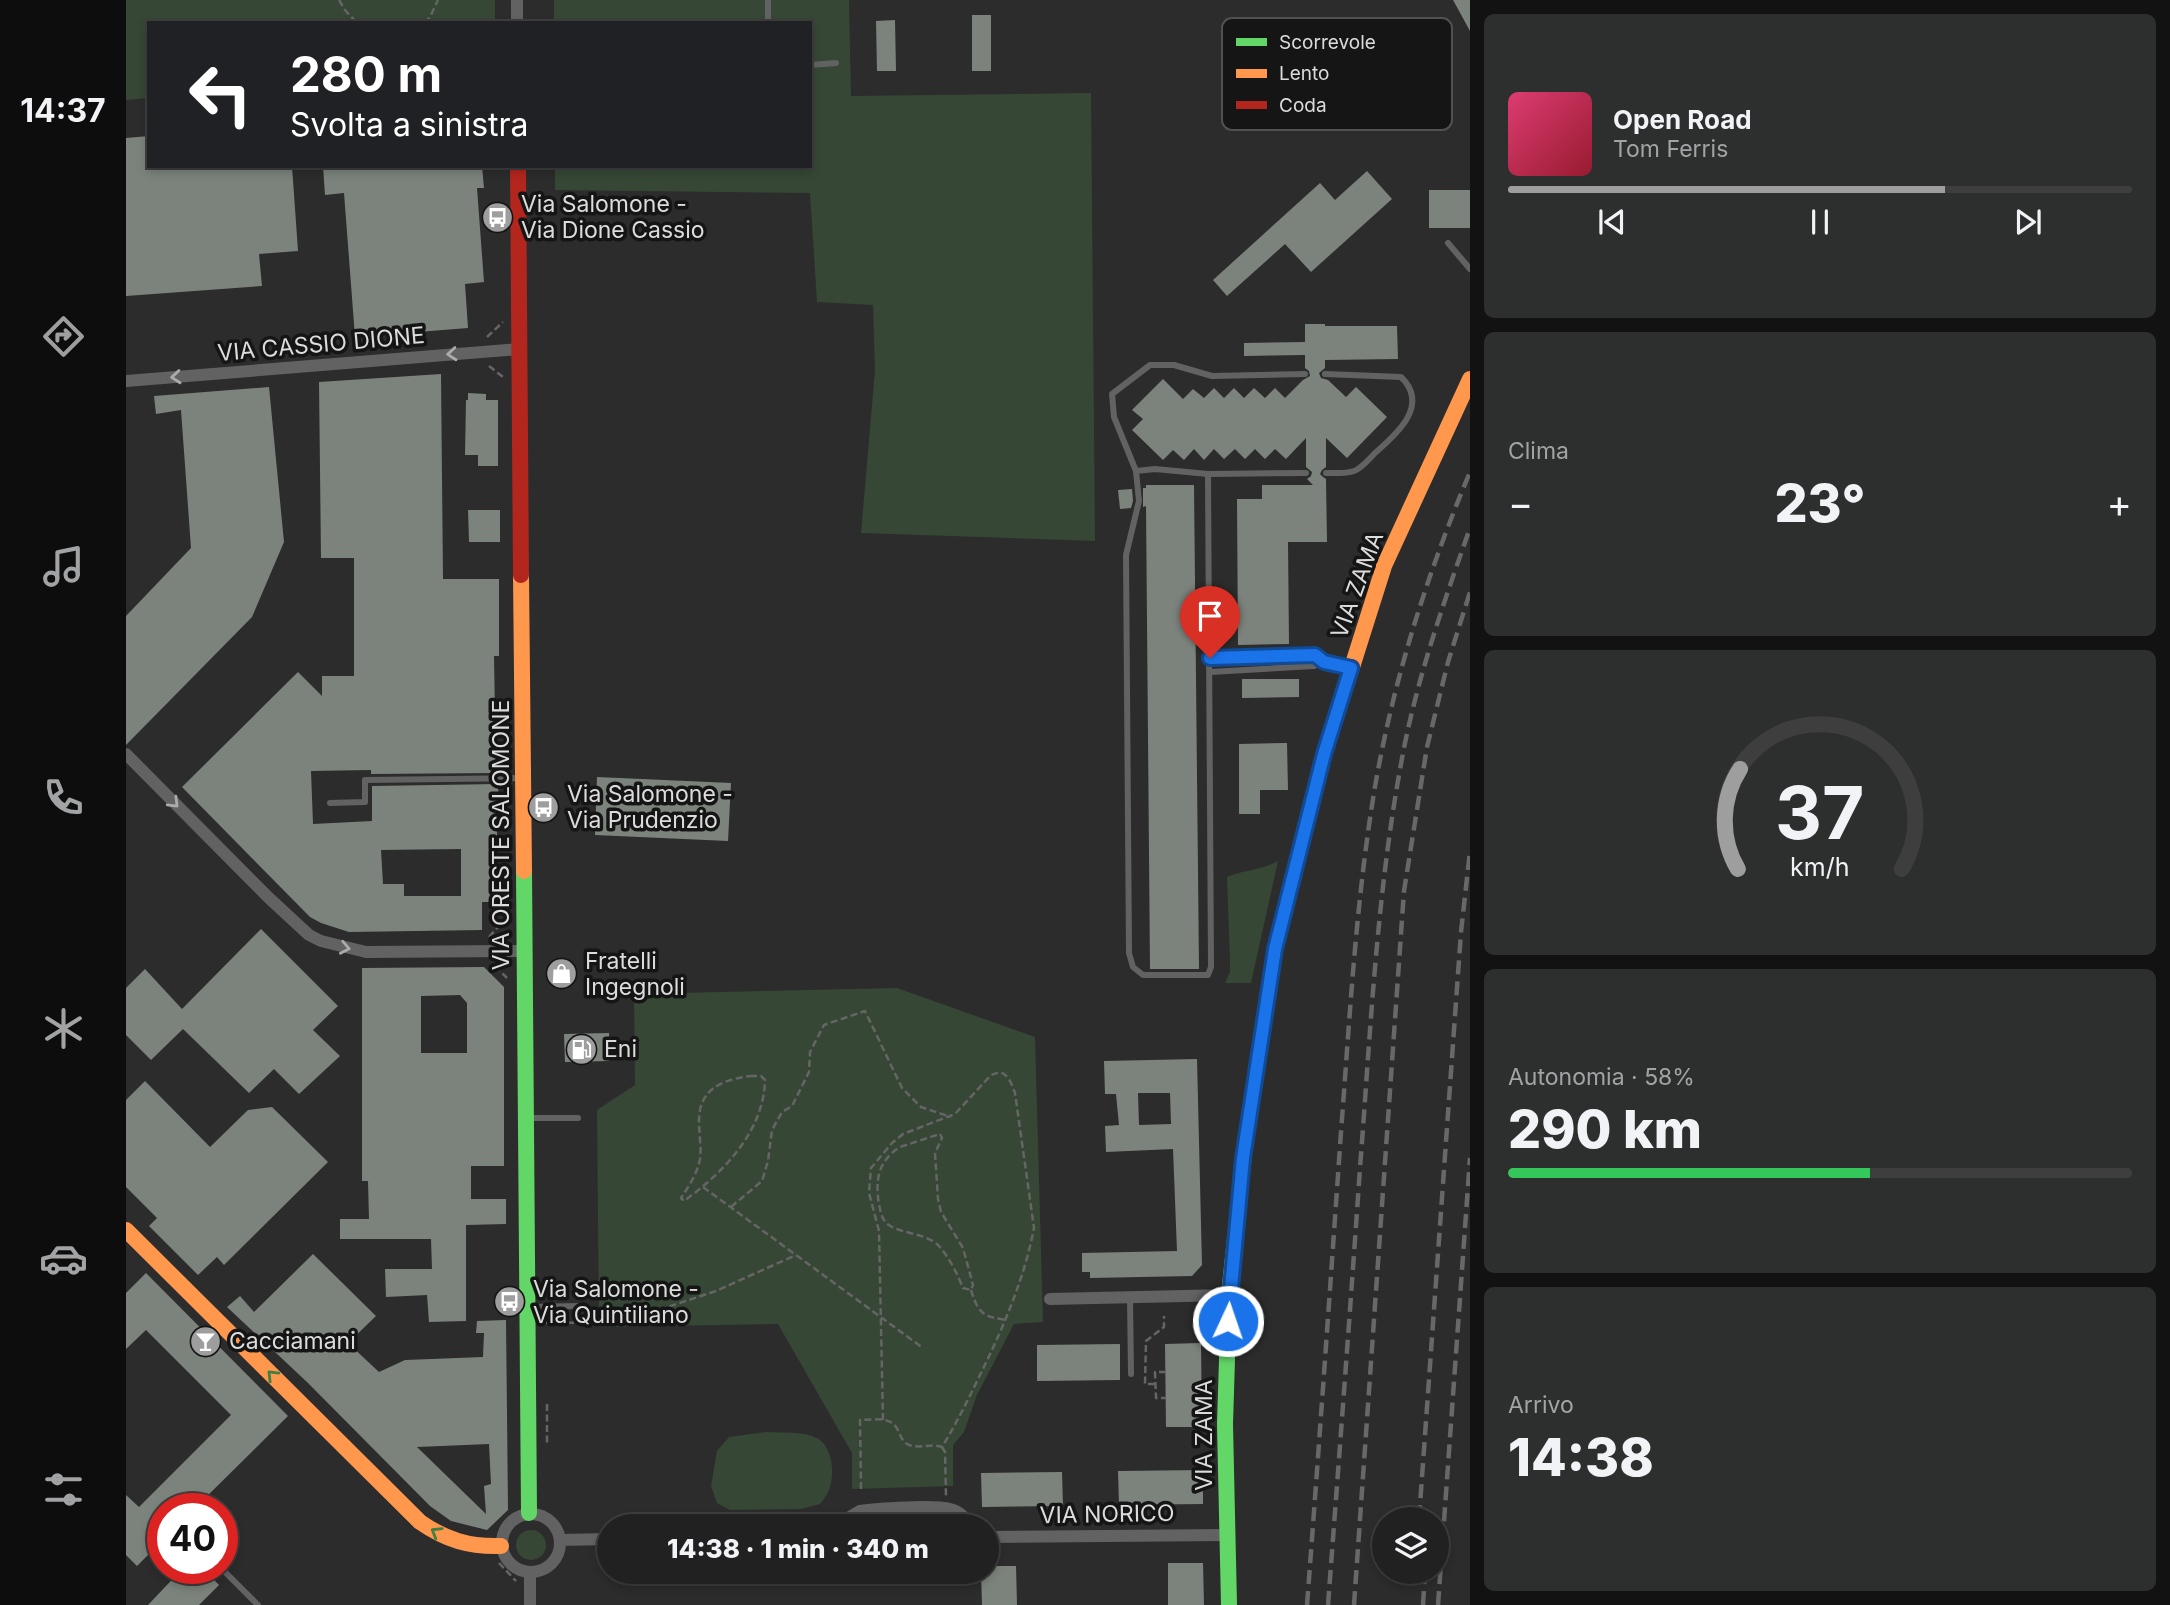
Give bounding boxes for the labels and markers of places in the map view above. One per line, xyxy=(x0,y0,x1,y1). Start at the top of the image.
place label: Via Salomone - Via Dione Cassio xyxy=(521,190,705,244)
bus stop icon: Via Salomone - Via Dione Cassio xyxy=(481,200,515,234)
pin xyxy=(1180,586,1240,658)
place label: Via Salomone - Via Prudenzio xyxy=(567,780,733,834)
bus stop icon: Via Salomone - Via Prudenzio xyxy=(527,790,561,824)
place label: Fratelli Ingegnoli xyxy=(585,947,685,1001)
shop icon: Fratelli Ingegnoli xyxy=(545,957,579,991)
fuel station icon: Eni xyxy=(564,1032,598,1066)
place label: Eni xyxy=(604,1035,637,1063)
place label: Via Salomone - Via Quintiliano xyxy=(533,1275,699,1329)
bus stop icon: Via Salomone - Via Quintiliano xyxy=(493,1285,527,1319)
bar icon: Cacciamani xyxy=(189,1324,223,1358)
place label: Cacciamani xyxy=(229,1327,356,1355)

